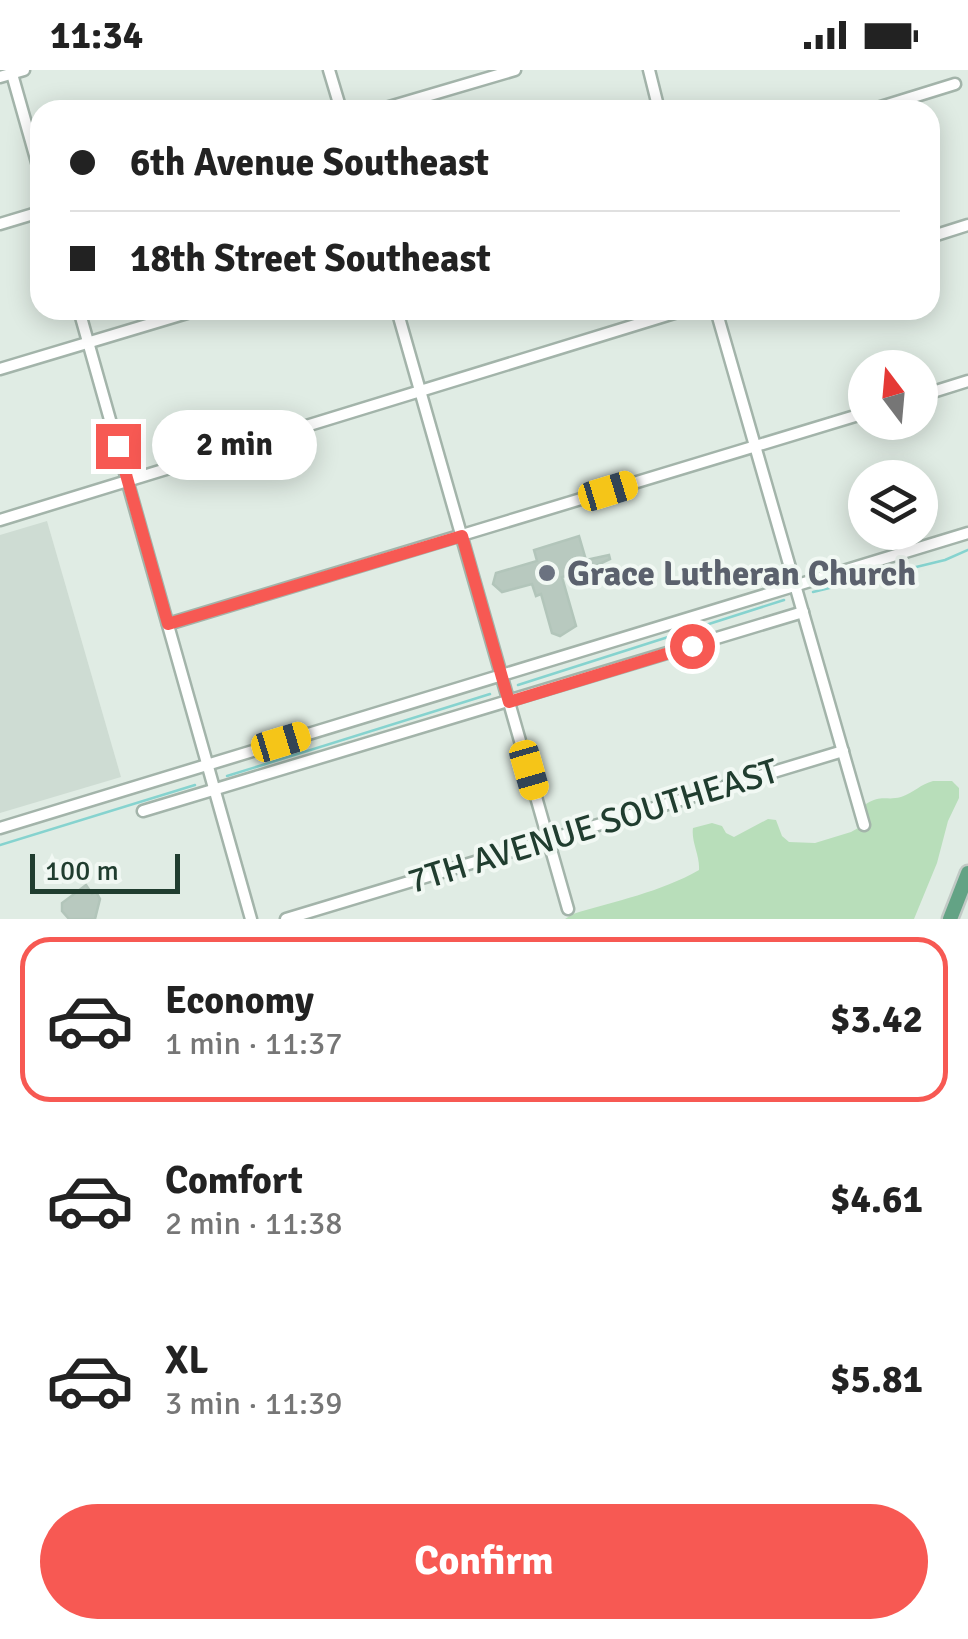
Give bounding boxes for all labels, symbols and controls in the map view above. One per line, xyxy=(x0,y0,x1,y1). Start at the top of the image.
text: 11:34 xyxy=(50,12,143,59)
text: 6th Avenue Southeast xyxy=(130,139,489,186)
text: 18th Street Southeast xyxy=(130,235,491,282)
north arrow xyxy=(848,350,938,440)
map controls xyxy=(848,350,938,550)
callout: 2 min xyxy=(153,411,318,481)
route end xyxy=(96,424,141,469)
text: 2 min xyxy=(196,425,273,464)
button: layers xyxy=(848,460,938,550)
car xyxy=(575,468,641,514)
place label: Grace Lutheran Church xyxy=(567,552,916,595)
marker: Grace Lutheran Church xyxy=(536,562,558,584)
route start xyxy=(670,624,715,669)
car xyxy=(248,719,314,765)
car xyxy=(506,737,552,803)
street label: 7TH AVENUE SOUTHEAST xyxy=(403,749,783,903)
scale bar xyxy=(30,849,180,894)
text: 100 m xyxy=(45,854,119,888)
icon: car xyxy=(45,975,135,1065)
text: Economy xyxy=(165,977,314,1024)
text: $3.42 xyxy=(830,996,923,1043)
text: 1 min · 11:37 xyxy=(165,1024,343,1063)
icon: car xyxy=(45,1155,135,1245)
text: Comfort xyxy=(165,1157,303,1204)
text: $4.61 xyxy=(830,1176,923,1223)
text: 2 min · 11:38 xyxy=(165,1204,343,1243)
icon: car xyxy=(45,1335,135,1425)
text: XL xyxy=(165,1337,208,1384)
text: $5.81 xyxy=(830,1356,923,1403)
text: 3 min · 11:39 xyxy=(165,1384,343,1423)
button: Confirm xyxy=(40,1504,928,1619)

